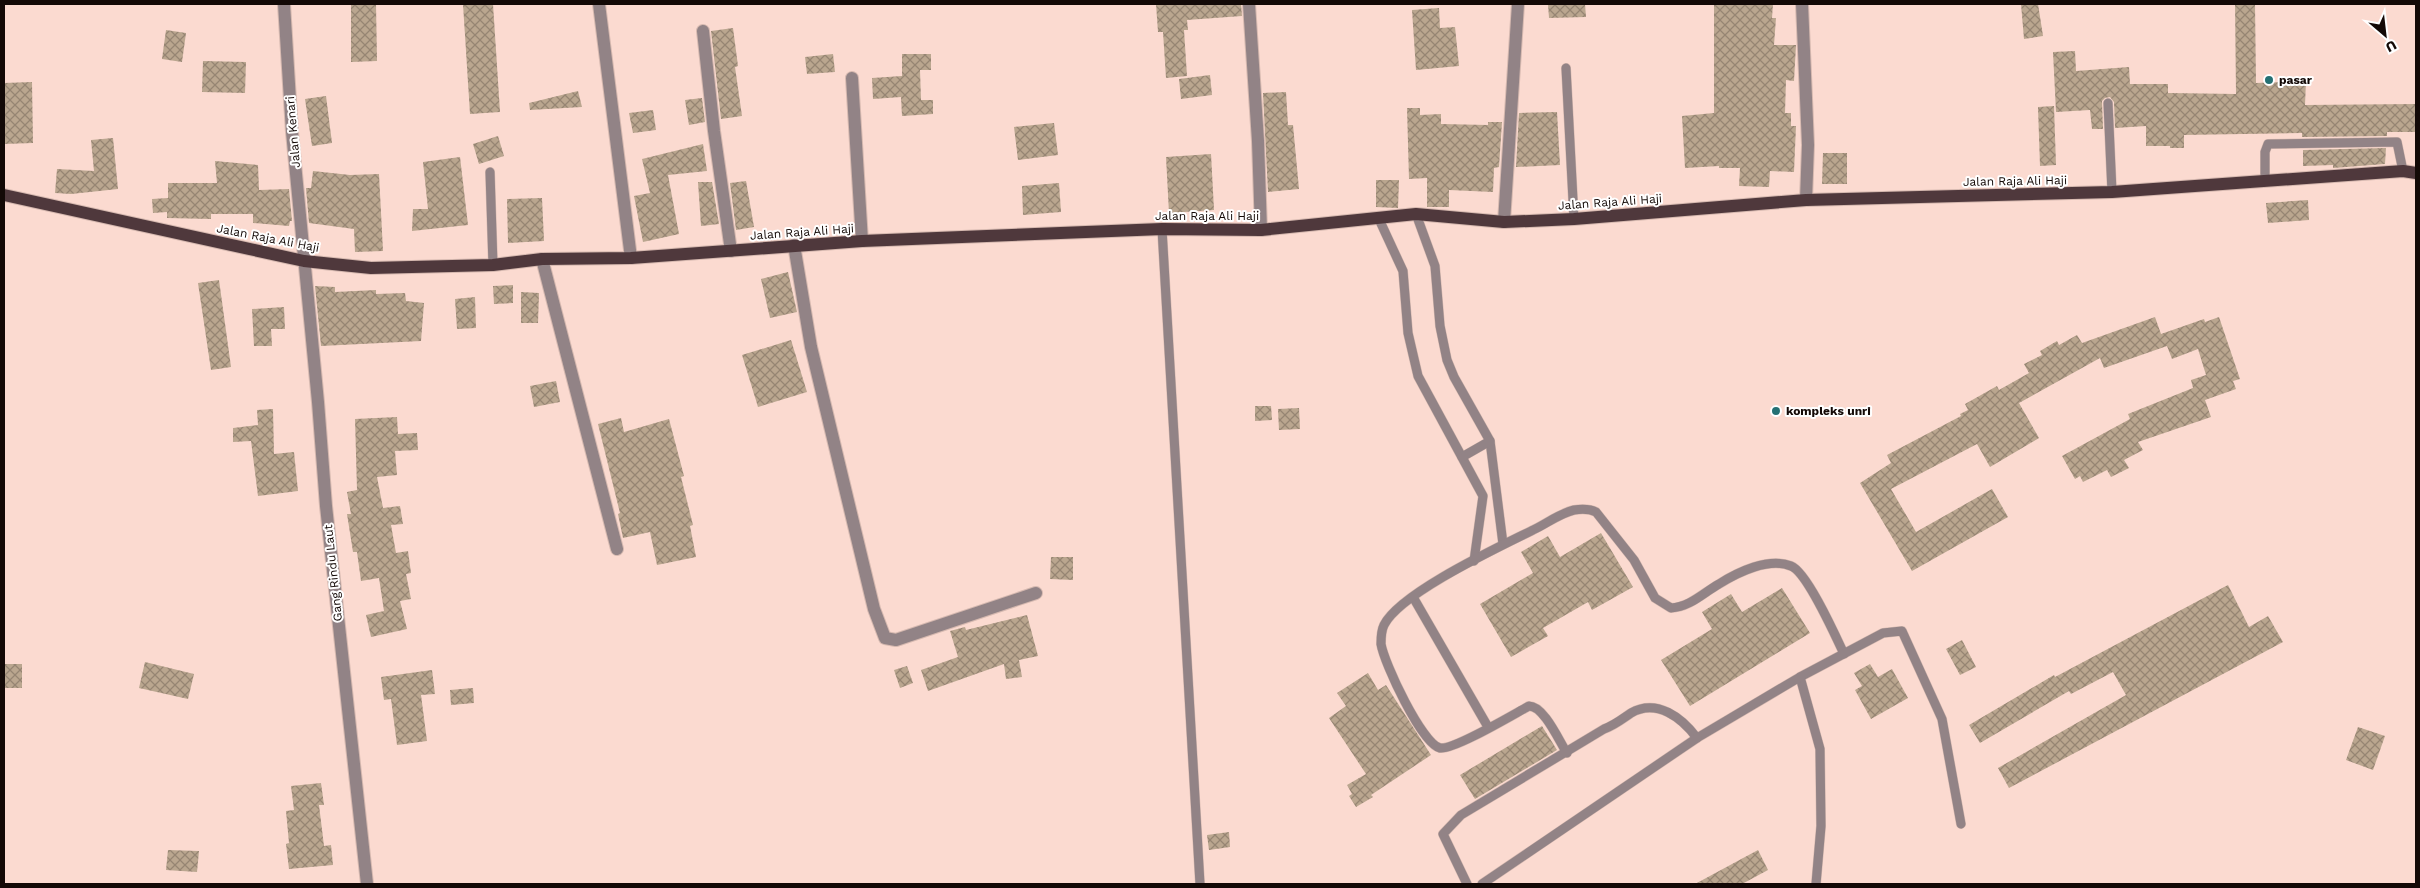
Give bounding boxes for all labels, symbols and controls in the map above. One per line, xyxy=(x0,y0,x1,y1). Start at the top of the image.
north arrow xyxy=(2360,10,2410,60)
text: U xyxy=(2383,37,2399,56)
place label: pasar xyxy=(2279,73,2313,87)
marker: pasar xyxy=(2263,74,2275,86)
street label: Jalan Kenari xyxy=(283,96,303,168)
street label: Jalan Raja Ali Haji xyxy=(1963,173,2067,189)
street label: Jalan Raja Ali Haji xyxy=(1558,191,1662,213)
street label: Jalan Raja Ali Haji xyxy=(1155,209,1259,223)
street label: Jalan Raja Ali Haji xyxy=(216,221,320,255)
street label: Jalan Raja Ali Haji xyxy=(750,221,854,243)
place label: kompleks unri xyxy=(1786,404,1871,418)
marker: kompleks unri xyxy=(1770,405,1782,417)
street label: Gang Rindu Laut xyxy=(321,524,345,622)

